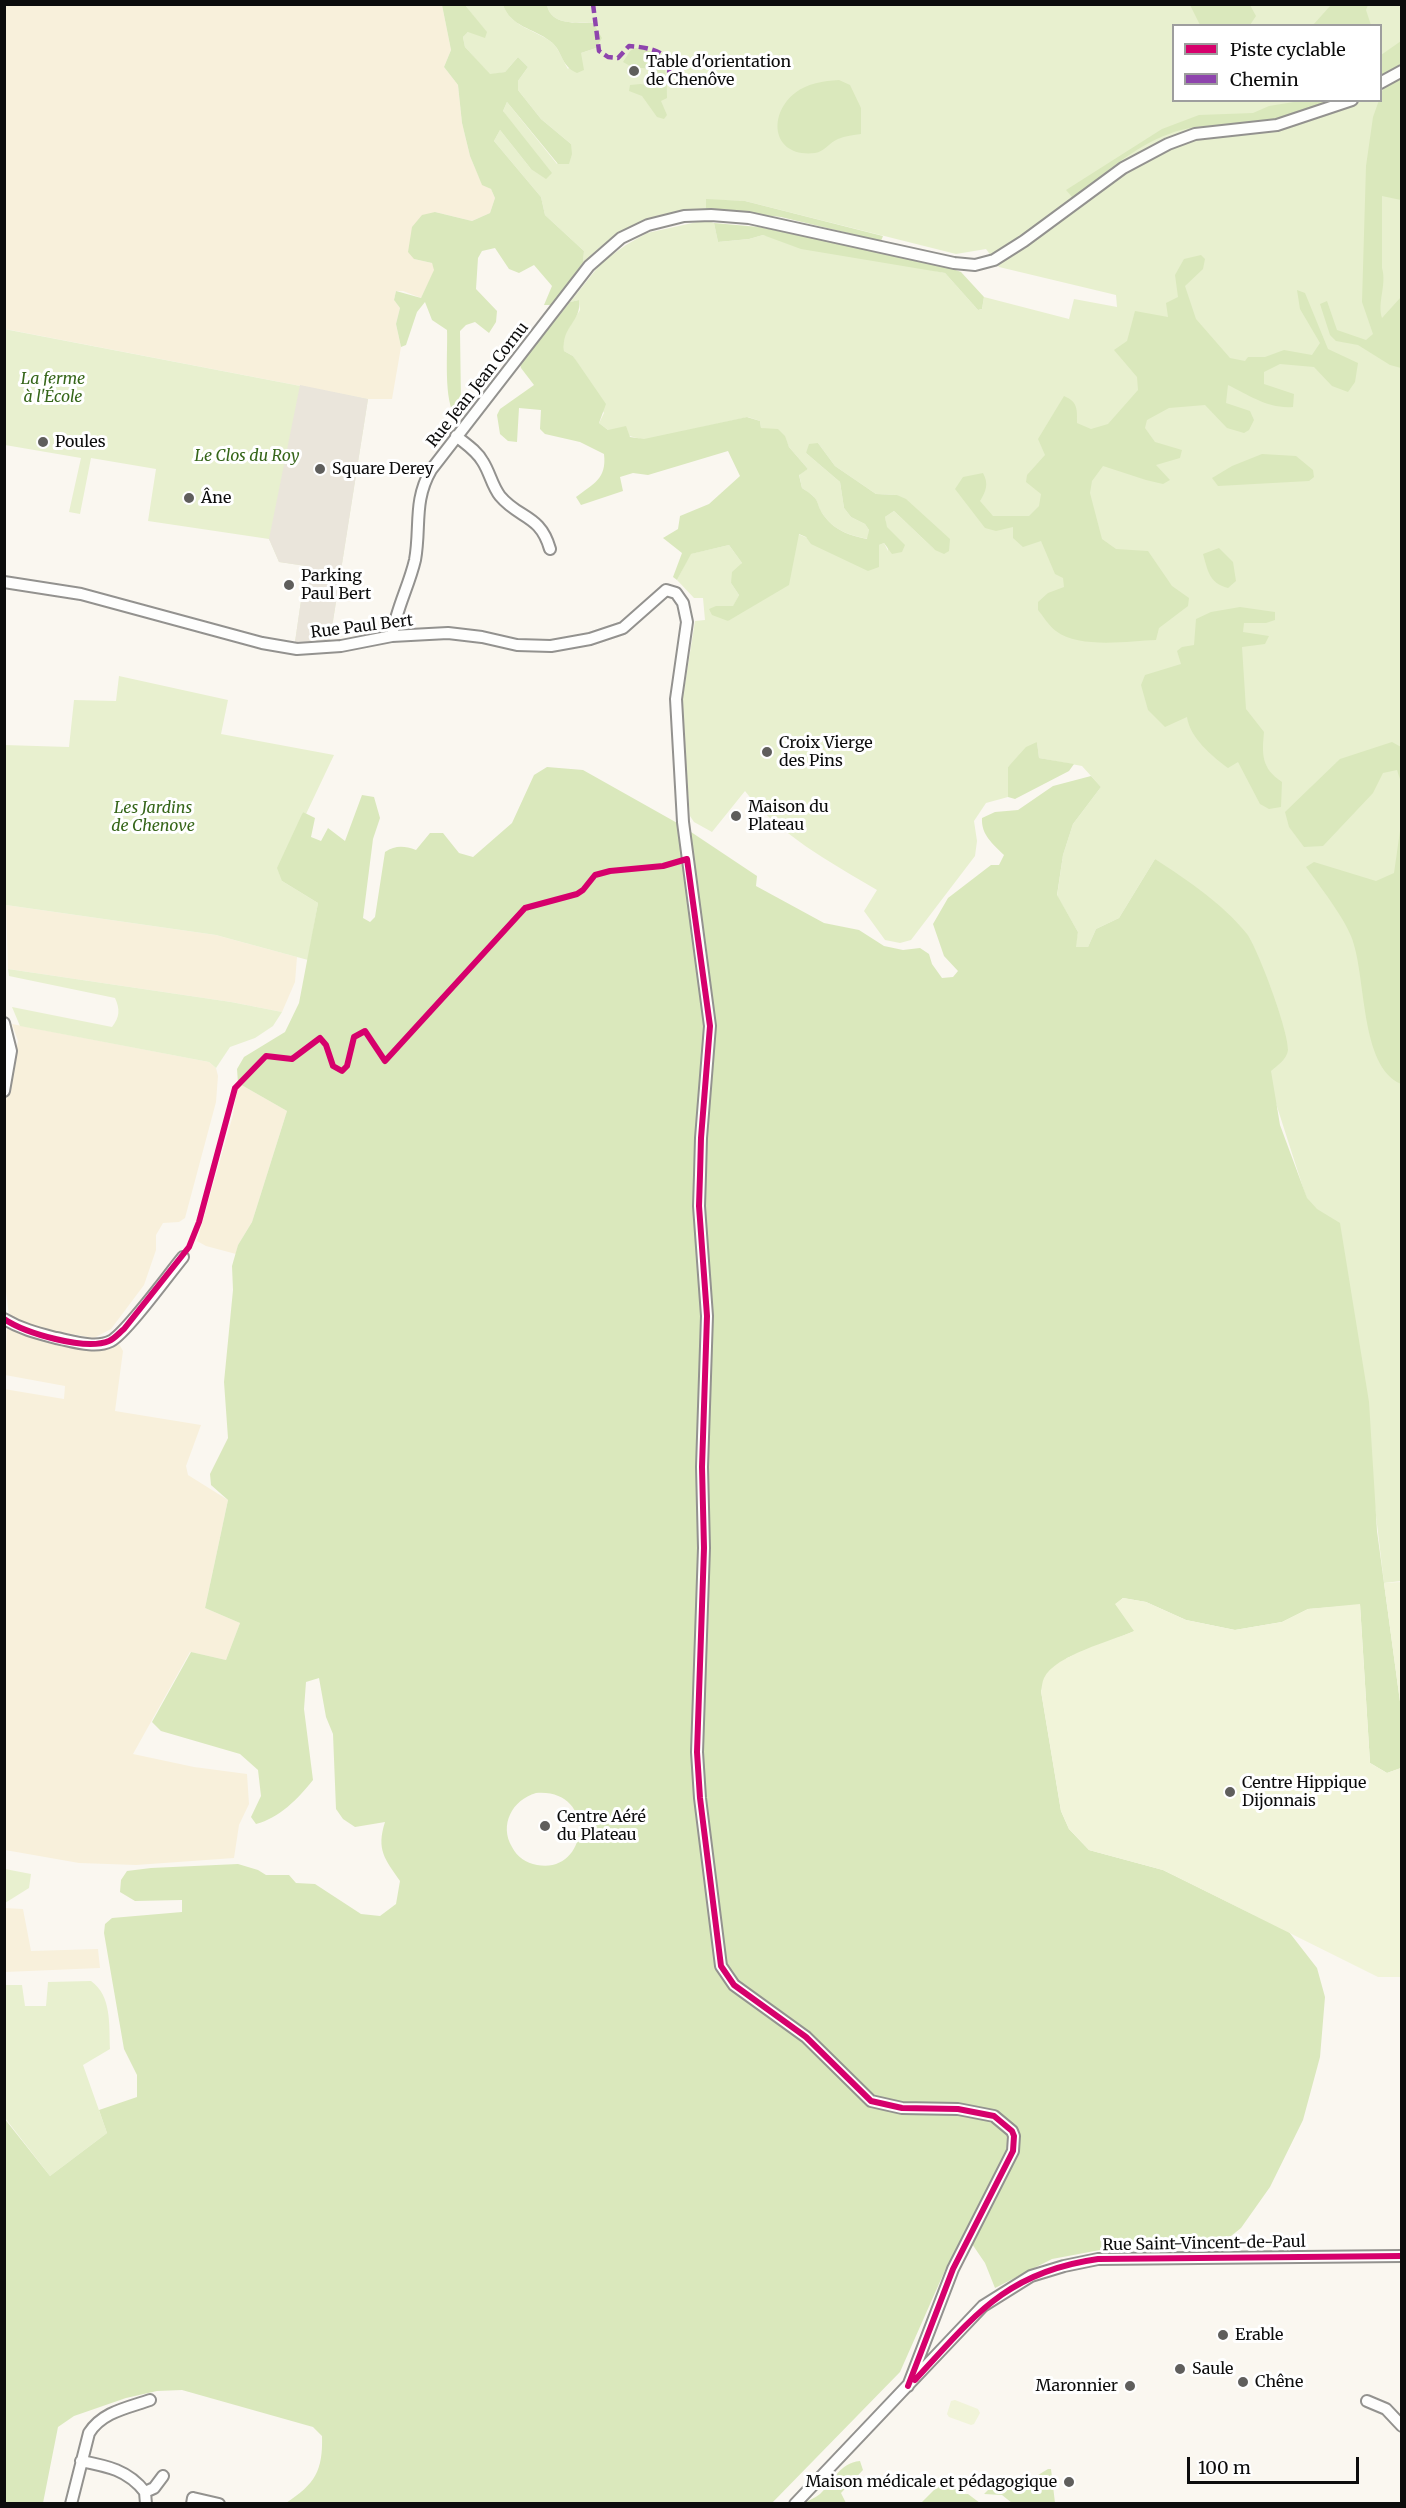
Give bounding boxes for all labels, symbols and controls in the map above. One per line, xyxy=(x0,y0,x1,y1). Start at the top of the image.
legend xyxy=(1172,24,1382,102)
text: Piste cyclable xyxy=(1230,38,1346,61)
place label: Table d'orientation de Chenôve xyxy=(646,52,791,90)
marker: Table d'orientation de Chenôve xyxy=(627,64,641,78)
text: Chemin xyxy=(1230,68,1299,91)
street label: Rue Jean Jean Cornu xyxy=(423,319,533,451)
park label: La ferme à l'École xyxy=(21,369,85,407)
place label: Poules xyxy=(55,432,106,452)
marker: Poules xyxy=(36,435,50,449)
park label: Le Clos du Roy xyxy=(194,446,300,466)
place label: Square Derey xyxy=(332,459,434,479)
marker: Square Derey xyxy=(313,462,327,476)
place label: Âne xyxy=(201,488,231,508)
marker: Âne xyxy=(182,491,196,505)
place label: Parking Paul Bert xyxy=(301,566,371,604)
marker: Parking Paul Bert xyxy=(282,578,296,592)
street label: Rue Paul Bert xyxy=(310,611,414,643)
place label: Croix Vierge des Pins xyxy=(779,733,873,771)
marker: Croix Vierge des Pins xyxy=(760,745,774,759)
place label: Maison du Plateau xyxy=(748,797,829,835)
park label: Les Jardins de Chenove xyxy=(111,798,195,836)
marker: Maison du Plateau xyxy=(729,809,743,823)
place label: Centre Hippique Dijonnais xyxy=(1242,1773,1366,1811)
marker: Centre Hippique Dijonnais xyxy=(1223,1785,1237,1799)
place label: Centre Aéré du Plateau xyxy=(557,1807,646,1845)
marker: Centre Aéré du Plateau xyxy=(538,1819,552,1833)
street label: Rue Saint-Vincent-de-Paul xyxy=(1102,2233,1306,2255)
place label: Erable xyxy=(1235,2325,1283,2345)
marker: Erable xyxy=(1216,2328,1230,2342)
place label: Saule xyxy=(1192,2359,1233,2379)
marker: Saule xyxy=(1173,2362,1187,2376)
place label: Chêne xyxy=(1255,2372,1303,2392)
marker: Chêne xyxy=(1236,2375,1250,2389)
place label: Maronnier xyxy=(1036,2376,1118,2396)
marker: Maronnier xyxy=(1123,2379,1137,2393)
scale bar xyxy=(1190,2445,1362,2483)
text: 100 m xyxy=(1198,2456,1251,2479)
place label: Maison médicale et pédagogique xyxy=(805,2472,1057,2492)
marker: Maison médicale et pédagogique xyxy=(1062,2475,1076,2489)

